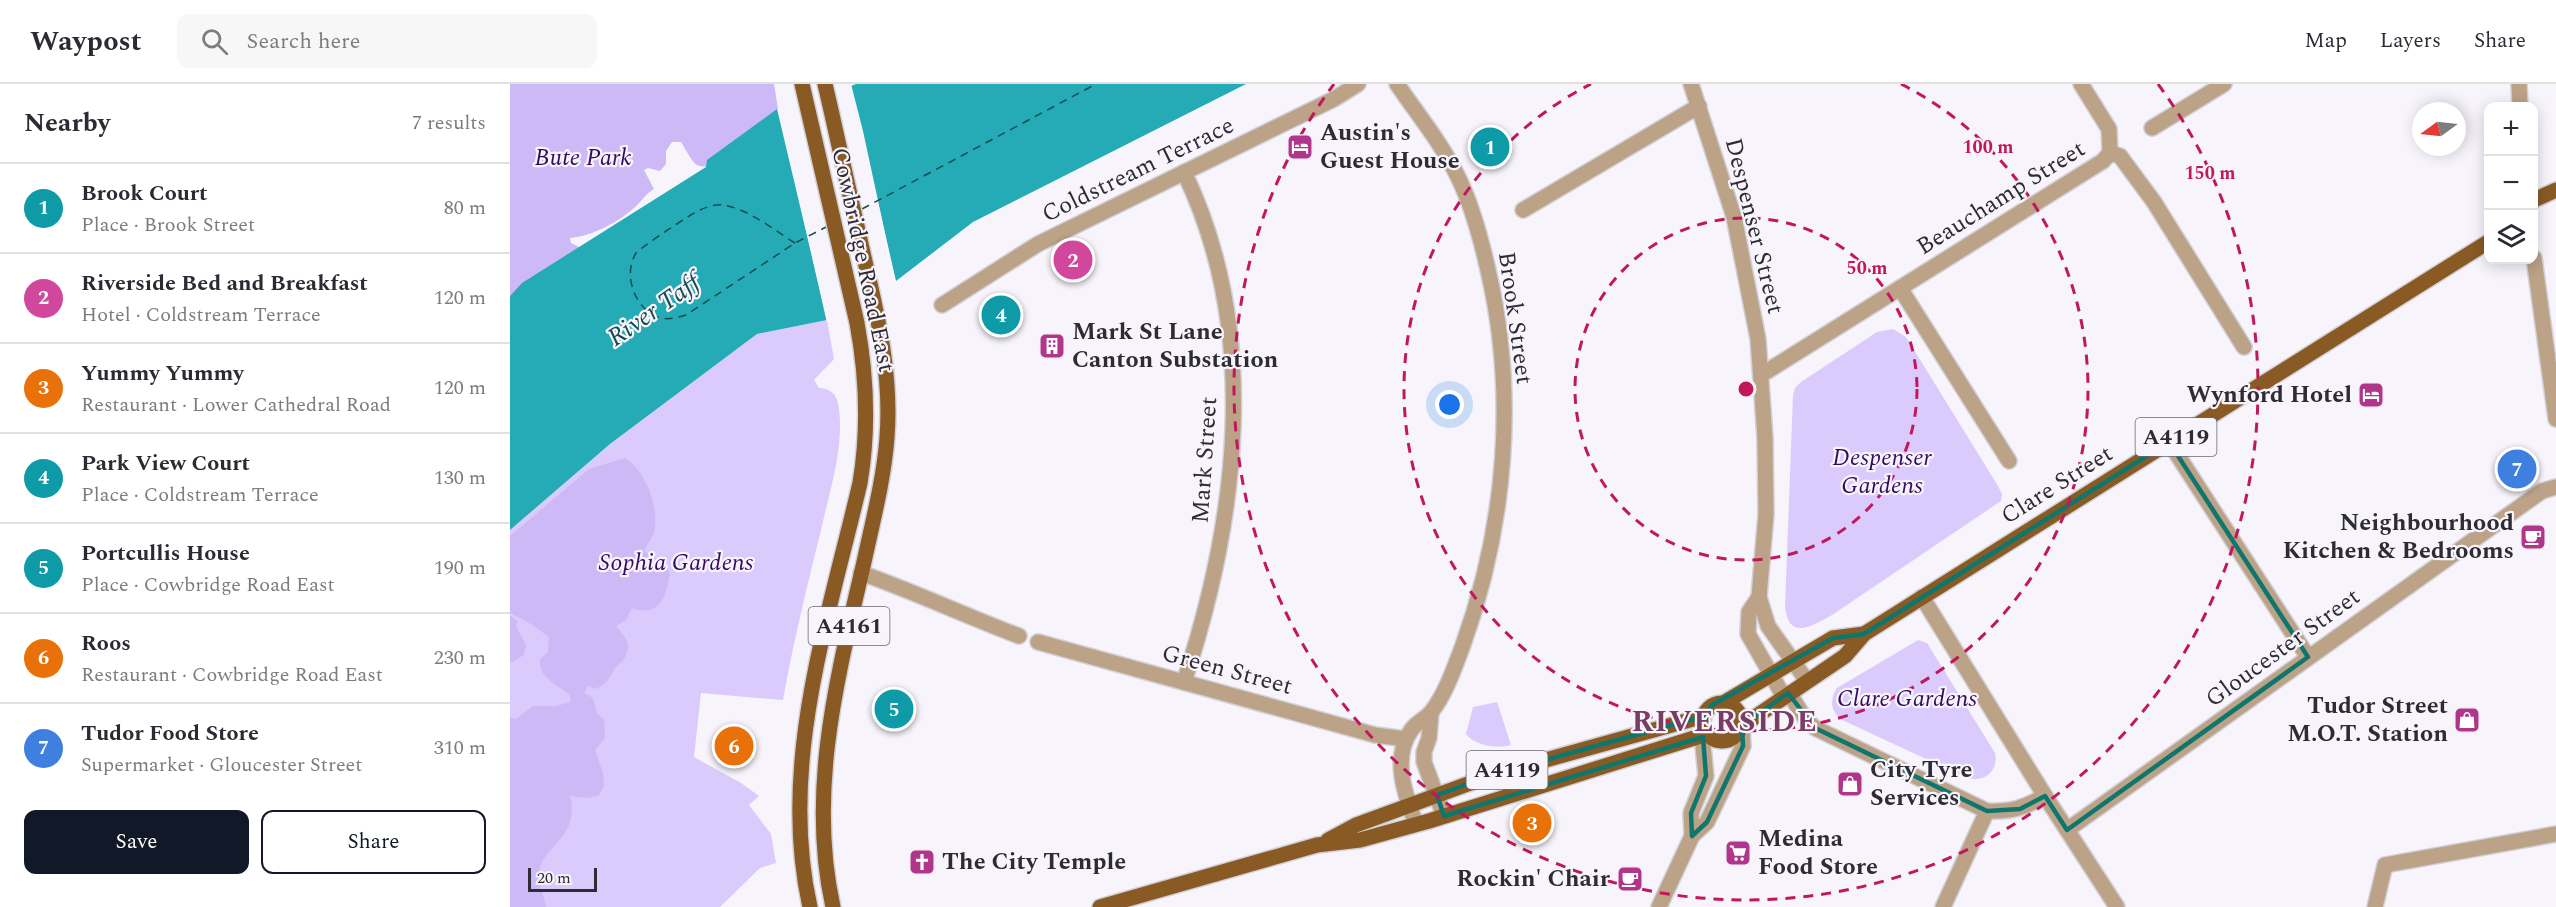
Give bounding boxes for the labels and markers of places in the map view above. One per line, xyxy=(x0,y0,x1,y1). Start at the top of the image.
place label: Austin's Guest House xyxy=(1320,115,1460,179)
pin: 1 xyxy=(1470,124,1510,170)
hotel icon: Austin's Guest House xyxy=(1285,132,1315,162)
pin: 2 xyxy=(1054,238,1092,282)
pin: 4 xyxy=(982,292,1020,338)
place label: Mark St Lane Canton Substation xyxy=(1072,314,1279,378)
building icon: Mark St Lane Canton Substation xyxy=(1037,331,1067,361)
place label: Wynford Hotel xyxy=(2186,377,2352,413)
centre of rings xyxy=(1736,379,1756,399)
hotel icon: Wynford Hotel xyxy=(2356,380,2386,410)
pin: 7 xyxy=(2498,446,2536,492)
place label: Neighbourhood Kitchen & Bedrooms xyxy=(2283,505,2514,569)
cafe icon: Neighbourhood Kitchen & Bedrooms xyxy=(2518,522,2548,552)
pin: 5 xyxy=(874,686,914,732)
place label: Tudor Street M.O.T. Station xyxy=(2287,688,2448,752)
shop icon: Tudor Street M.O.T. Station xyxy=(2452,705,2482,735)
pin: 6 xyxy=(714,724,754,768)
place label: City Tyre Services xyxy=(1870,752,1972,816)
shop icon: City Tyre Services xyxy=(1835,769,1865,799)
pin: 3 xyxy=(1512,800,1552,846)
place label: Medina Food Store xyxy=(1758,821,1878,885)
supermarket icon: Medina Food Store xyxy=(1723,838,1753,868)
place label: The City Temple xyxy=(942,844,1126,880)
church icon: The City Temple xyxy=(907,847,937,877)
place label: Rockin' Chair xyxy=(1456,861,1611,897)
cafe icon: Rockin' Chair xyxy=(1615,864,1645,894)

